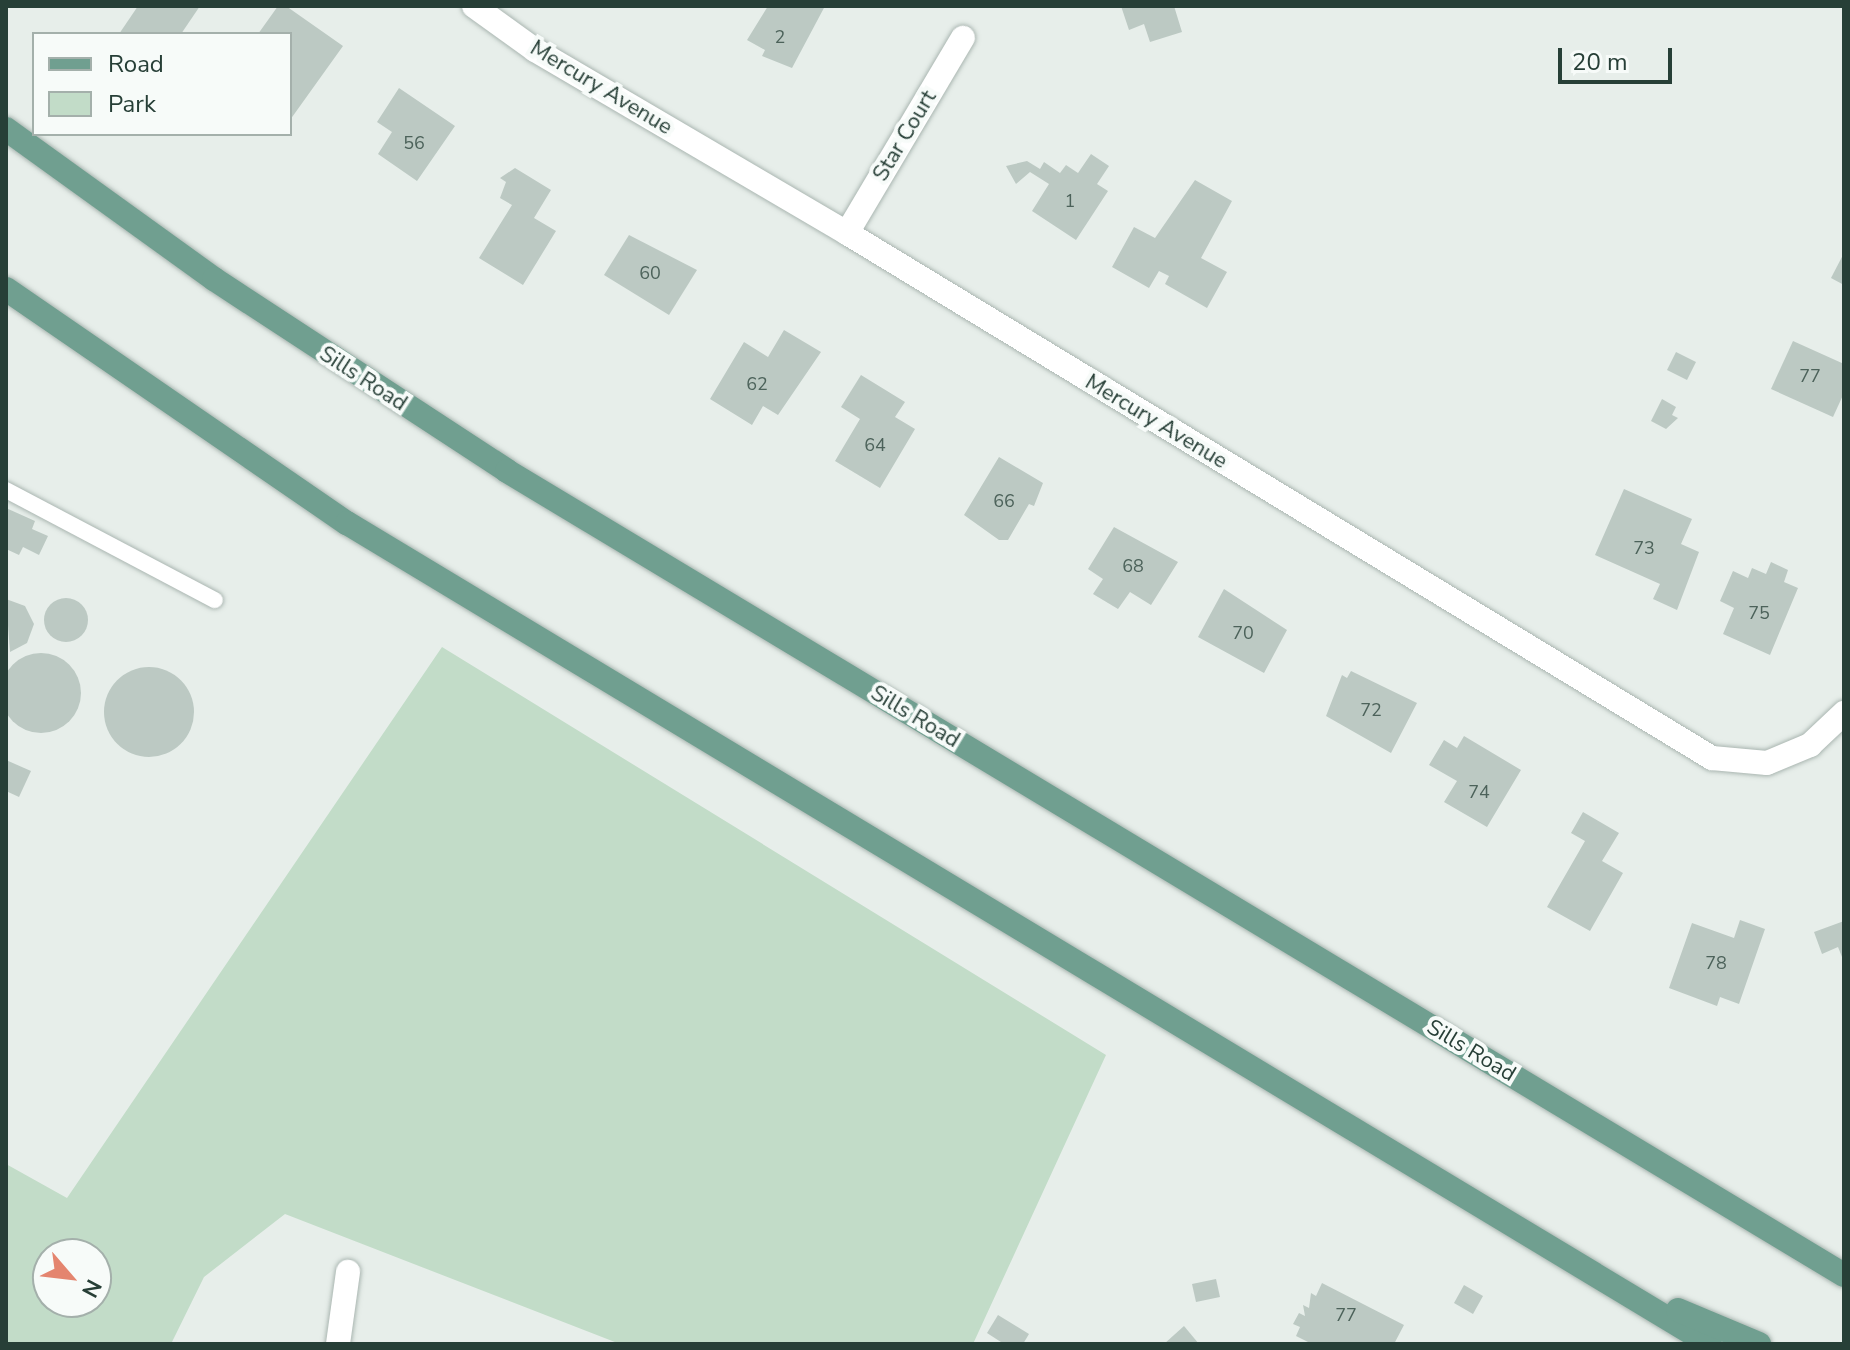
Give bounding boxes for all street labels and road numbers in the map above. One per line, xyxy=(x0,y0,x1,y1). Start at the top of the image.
street label: Mercury Avenue xyxy=(525,35,677,141)
street label: Star Court xyxy=(868,86,942,186)
street label: Sills Road xyxy=(314,341,412,417)
street label: Mercury Avenue xyxy=(1080,369,1232,475)
street label: Sills Road xyxy=(866,680,964,754)
street label: Sills Road xyxy=(1422,1014,1520,1088)

